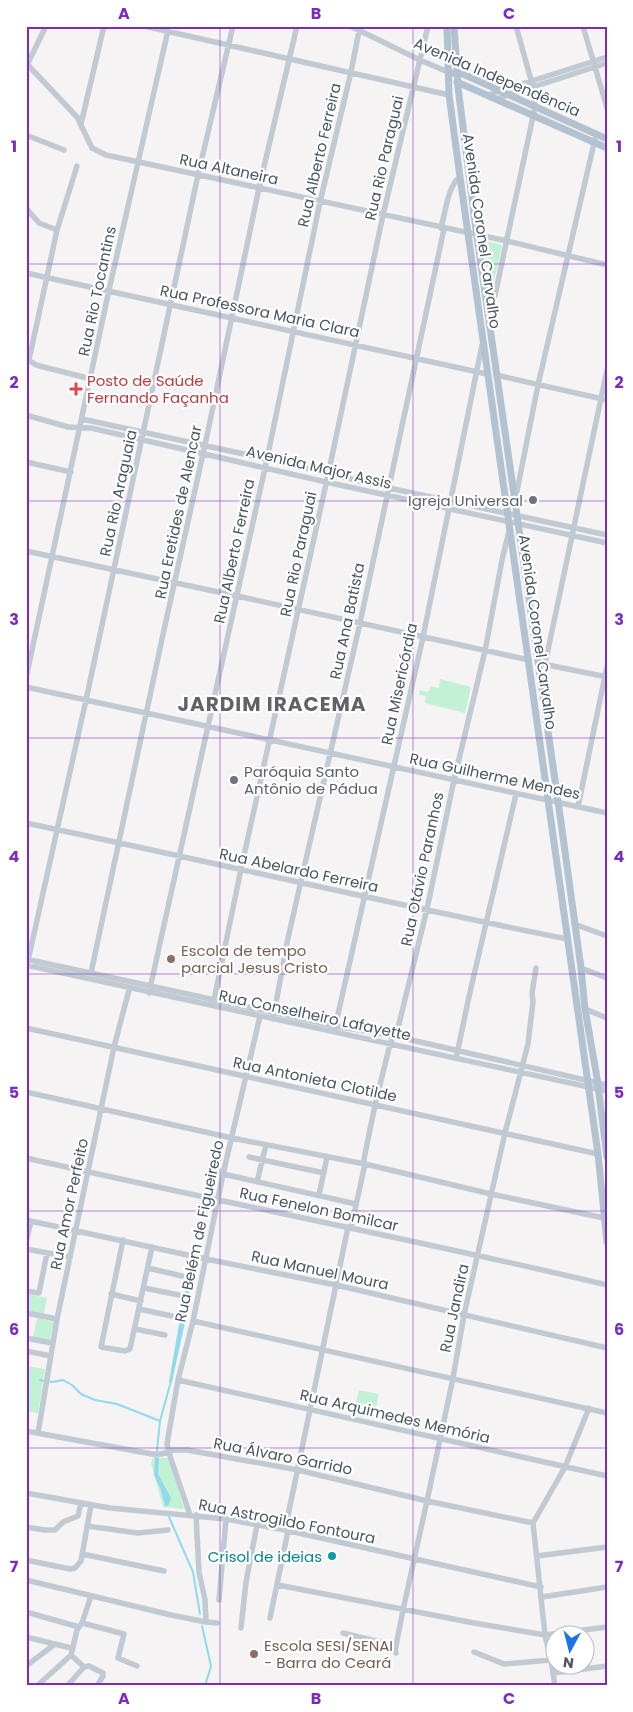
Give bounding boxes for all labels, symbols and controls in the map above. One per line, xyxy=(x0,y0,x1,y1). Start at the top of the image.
text: A xyxy=(118,2,130,25)
text: B xyxy=(311,2,321,25)
text: C xyxy=(503,2,515,25)
street label: Avenida Independência xyxy=(410,32,584,122)
street label: Rua Alberto Ferreira xyxy=(292,81,346,229)
street label: Rua Rio Paraguai xyxy=(359,94,409,222)
street label: Avenida Coronel Carvalho xyxy=(458,132,506,330)
text: 1 xyxy=(11,135,17,158)
text: 1 xyxy=(616,135,622,158)
street label: Rua Altaneira xyxy=(178,148,280,190)
street label: Rua Rio Tocantins xyxy=(73,224,121,358)
street label: Rua Professora Maria Clara xyxy=(158,280,362,342)
place label: Posto de Saúde Fernando Façanha xyxy=(87,370,229,408)
text: 2 xyxy=(9,371,19,394)
text: 2 xyxy=(614,371,624,394)
marker: Posto de Saúde Fernando Façanha xyxy=(69,382,83,396)
street label: Rua Eretides de Alencar xyxy=(149,423,207,601)
street label: Rua Rio Araguaia xyxy=(94,428,142,558)
street label: Avenida Major Assis xyxy=(244,440,394,494)
street label: Rua Alberto Ferreira xyxy=(208,477,260,625)
street label: Rua Rio Paraguai xyxy=(274,489,322,619)
place label: Igreja Universal xyxy=(408,490,523,511)
marker: Igreja Universal xyxy=(527,494,539,506)
street label: Avenida Coronel Carvalho xyxy=(514,533,562,731)
street label: Rua Ana Batista xyxy=(324,561,370,681)
text: 3 xyxy=(9,608,19,631)
text: 3 xyxy=(614,608,624,631)
street label: Rua Misericórdia xyxy=(376,621,422,747)
district label: JARDIM IRACEMA xyxy=(177,690,367,718)
street label: Rua Guilherme Mendes xyxy=(408,748,582,804)
place label: Paróquia Santo Antônio de Pádua xyxy=(244,761,378,799)
marker: Paróquia Santo Antônio de Pádua xyxy=(228,774,240,786)
street label: Rua Otávio Paranhos xyxy=(395,790,449,948)
street label: Rua Abelardo Ferreira xyxy=(217,843,381,897)
text: 4 xyxy=(9,845,20,868)
text: 4 xyxy=(614,845,625,868)
place label: Escola de tempo parcial Jesus Cristo xyxy=(181,940,328,978)
marker: Escola de tempo parcial Jesus Cristo xyxy=(165,953,177,965)
street label: Rua Conselheiro Lafayette xyxy=(217,984,413,1046)
street label: Rua Antonieta Clotilde xyxy=(231,1051,399,1107)
text: 5 xyxy=(9,1081,19,1104)
text: 5 xyxy=(614,1081,624,1104)
street label: Rua Amor Perfeito xyxy=(45,1136,93,1272)
street label: Rua Belém de Figueiredo xyxy=(169,1138,229,1324)
street label: Rua Fenelon Bomilcar xyxy=(238,1182,401,1236)
street label: Rua Manuel Moura xyxy=(249,1245,391,1295)
street label: Rua Jandira xyxy=(434,1262,474,1354)
text: 6 xyxy=(9,1318,19,1341)
text: 6 xyxy=(614,1318,624,1341)
street label: Rua Arquimedes Memória xyxy=(298,1384,492,1448)
street label: Rua Álvaro Garrido xyxy=(212,1432,354,1480)
street label: Rua Astrogildo Fontoura xyxy=(197,1494,377,1548)
place label: Crisol de ideias xyxy=(208,1546,322,1567)
marker: Crisol de ideias xyxy=(326,1550,338,1562)
text: 7 xyxy=(10,1555,19,1578)
text: 7 xyxy=(615,1555,624,1578)
north arrow xyxy=(546,1624,596,1674)
place label: Escola SESI/SENAI - Barra do Ceará xyxy=(264,1635,393,1673)
marker: Escola SESI/SENAI - Barra do Ceará xyxy=(248,1648,260,1660)
text: N xyxy=(562,1652,575,1673)
text: A xyxy=(118,1687,130,1710)
text: B xyxy=(311,1687,321,1710)
text: C xyxy=(503,1687,515,1710)

